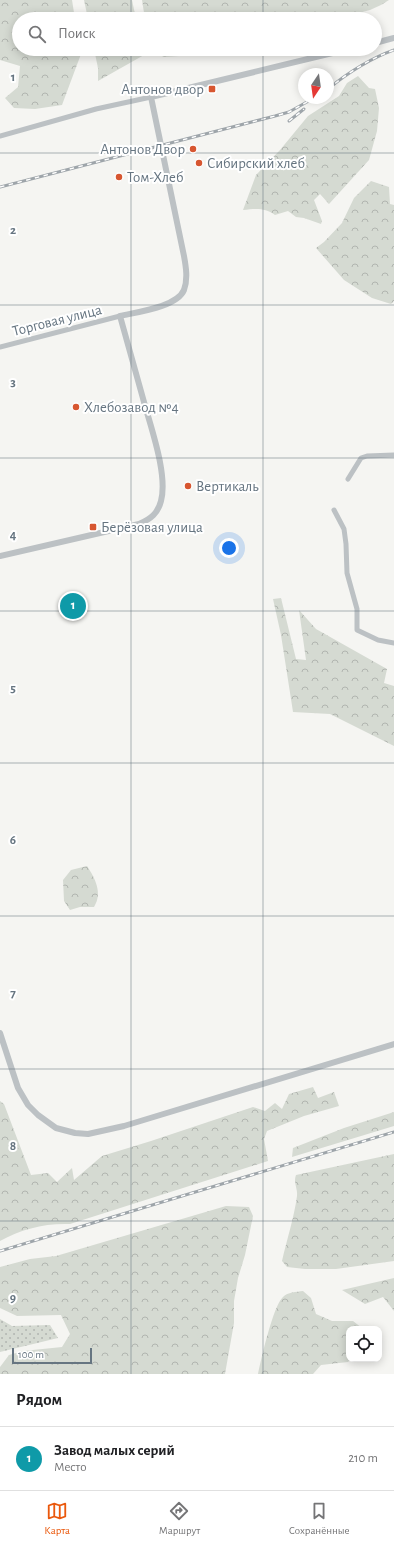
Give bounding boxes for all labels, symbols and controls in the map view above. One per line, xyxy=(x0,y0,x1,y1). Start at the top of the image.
search box xyxy=(12,12,382,56)
icon: search xyxy=(26,23,48,45)
text: Поиск xyxy=(58,26,96,41)
north arrow xyxy=(298,68,334,104)
text: 1 xyxy=(11,71,15,84)
place label: Антонов двор xyxy=(121,82,204,97)
marker: Антонов двор xyxy=(207,84,217,94)
place label: Антонов Двор xyxy=(100,142,185,157)
marker: Антонов Двор xyxy=(188,144,198,154)
place label: Сибирский хлеб xyxy=(207,156,305,171)
marker: Сибирский хлеб xyxy=(194,158,204,168)
place label: Том-Хлеб xyxy=(127,170,183,185)
marker: Том-Хлеб xyxy=(114,172,124,182)
text: 2 xyxy=(10,224,16,237)
street label: Торговая улица xyxy=(11,302,104,339)
text: 3 xyxy=(10,376,16,389)
place label: Хлебозавод №4 xyxy=(84,400,179,415)
marker: Хлебозавод №4 xyxy=(71,402,81,412)
place label: Вертикаль xyxy=(196,479,259,494)
marker: Вертикаль xyxy=(183,481,193,491)
place label: Берёзовая улица xyxy=(101,520,203,535)
marker: Берёзовая улица xyxy=(88,522,98,532)
text: 4 xyxy=(10,529,17,542)
your location xyxy=(219,538,239,558)
pin: 1 xyxy=(60,591,86,621)
text: 5 xyxy=(10,682,16,695)
text: 6 xyxy=(10,834,16,847)
text: 7 xyxy=(10,987,16,1000)
text: 8 xyxy=(10,1140,16,1153)
text: 9 xyxy=(10,1292,16,1305)
map controls xyxy=(346,1326,382,1362)
button: locate xyxy=(346,1326,382,1362)
scale bar xyxy=(12,1346,92,1365)
text: 100 m xyxy=(18,1349,44,1360)
text: Рядом xyxy=(16,1391,62,1408)
text: Завод малых серий xyxy=(54,1443,175,1458)
text: 1 xyxy=(27,1452,31,1465)
text: 210 m xyxy=(348,1452,378,1465)
text: Место xyxy=(54,1461,86,1474)
tab: Карта xyxy=(44,1500,70,1537)
tab: Маршрут xyxy=(159,1500,200,1537)
tab: Сохранённые xyxy=(289,1500,350,1537)

